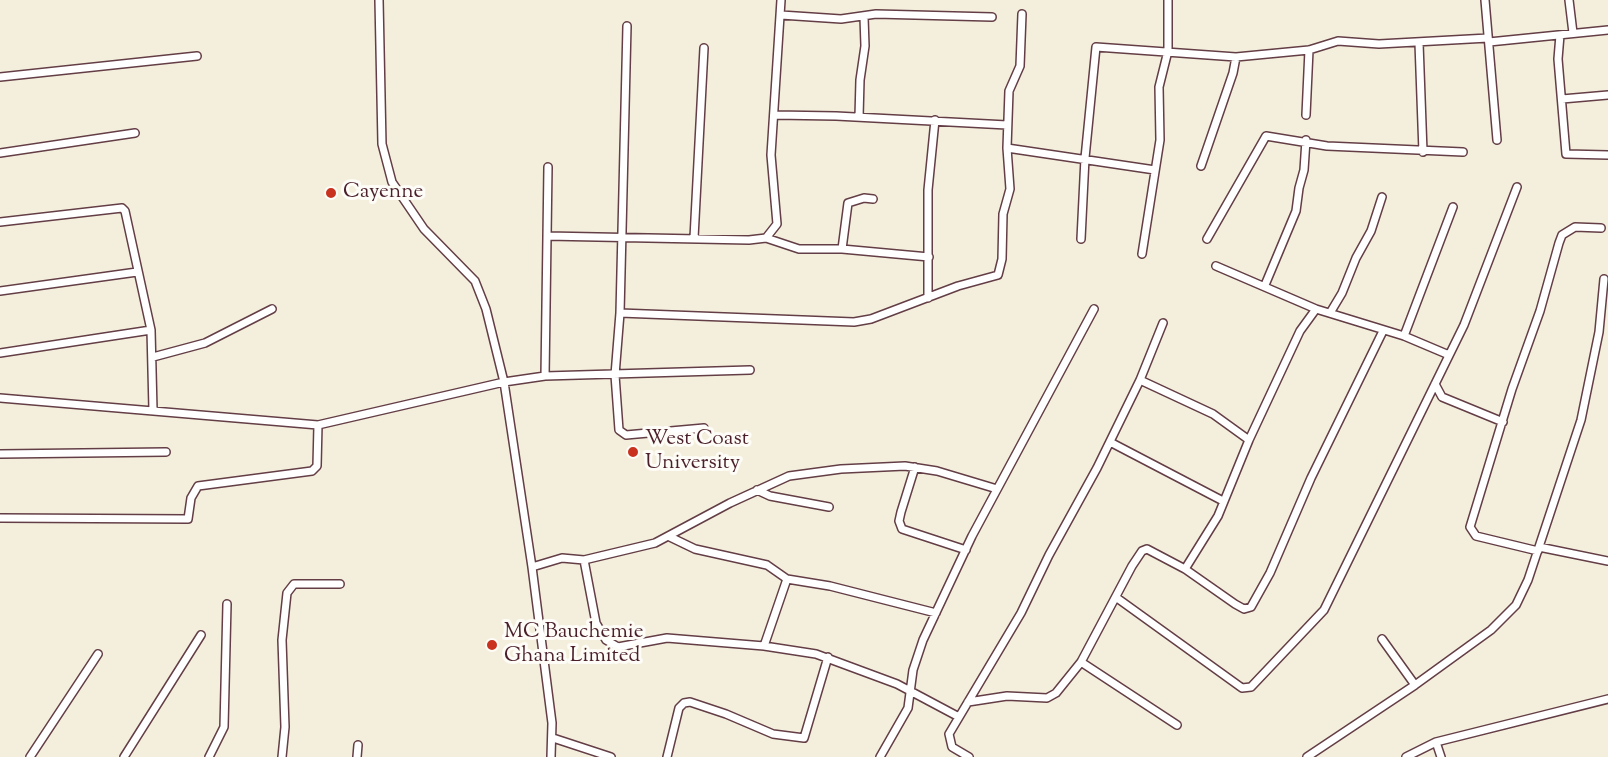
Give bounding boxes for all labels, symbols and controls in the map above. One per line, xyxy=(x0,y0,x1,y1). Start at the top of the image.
place label: Cayenne xyxy=(343,180,423,206)
marker: Cayenne xyxy=(324,186,338,200)
place label: West Coast University xyxy=(645,427,749,477)
marker: West Coast University xyxy=(626,445,640,459)
place label: MC Bauchemie Ghana Limited xyxy=(504,620,643,670)
marker: MC Bauchemie Ghana Limited xyxy=(485,638,499,652)

